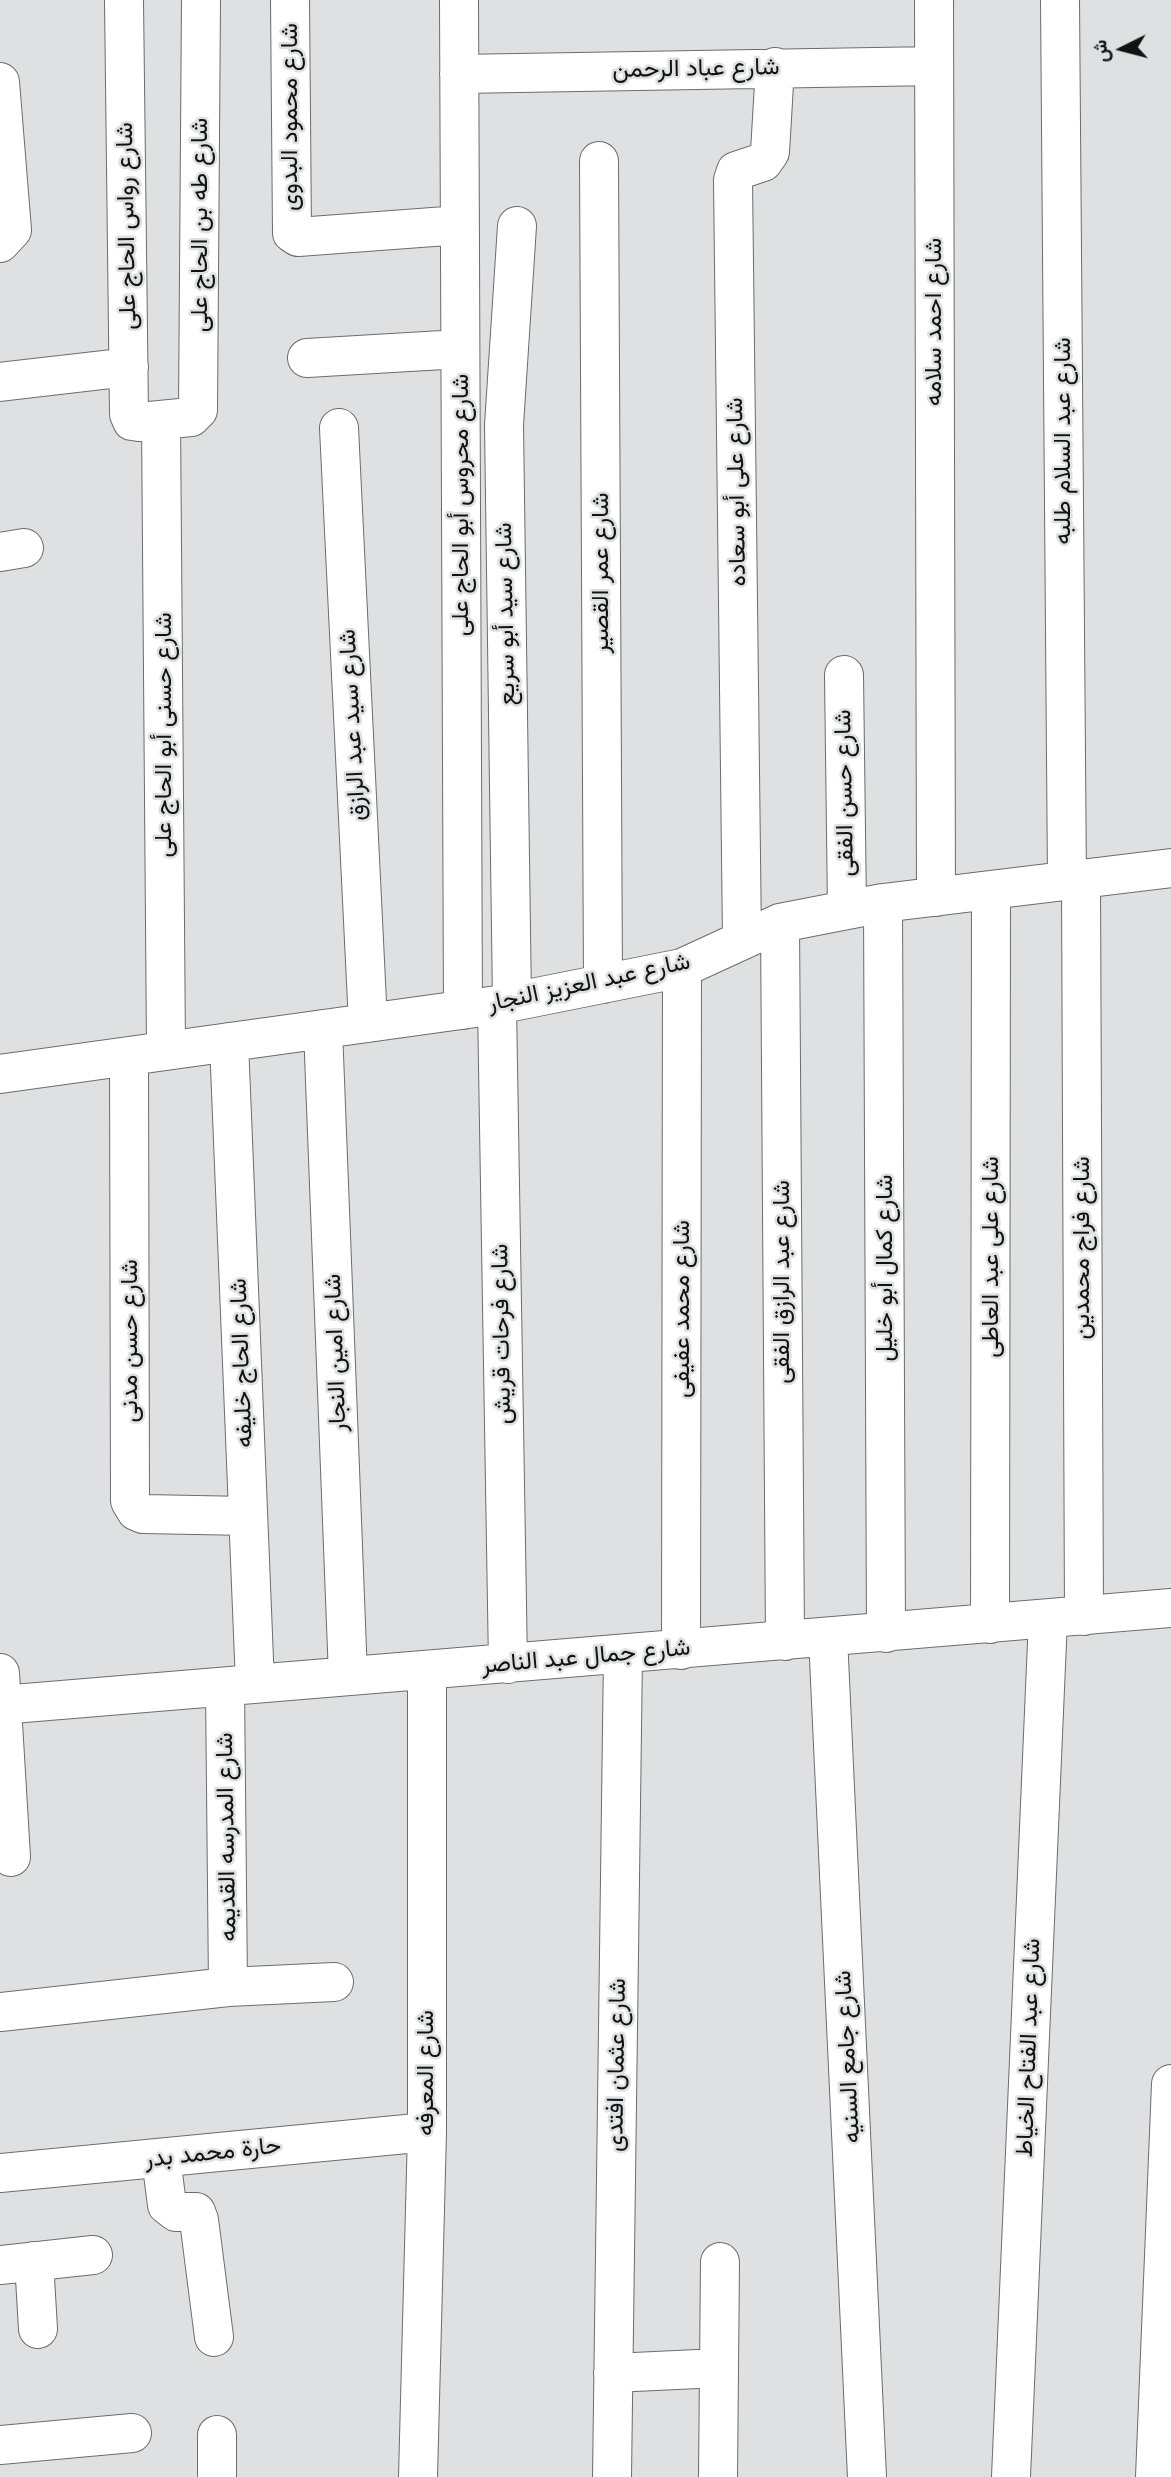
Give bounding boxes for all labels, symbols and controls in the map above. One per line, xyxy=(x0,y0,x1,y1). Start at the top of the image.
north arrow xyxy=(1087,14,1157,84)
street label: شارع محمود البدوى xyxy=(276,23,304,211)
text: ش xyxy=(1089,39,1112,64)
street label: شارع عباد الرحمن xyxy=(612,53,780,85)
street label: شارع طه بن الحاج على xyxy=(186,118,214,332)
street label: شارع رواس الحاج على xyxy=(111,122,143,330)
street label: شارع احمد سلامه xyxy=(920,238,948,406)
street label: شارع عبد السلام طلبه xyxy=(1049,337,1077,545)
street label: شارع محروس أبو الحاج على xyxy=(447,374,475,636)
street label: شارع على أبو سعاده xyxy=(721,397,753,587)
street label: شارع عمر القصير xyxy=(587,492,615,654)
street label: شارع سيد أبو سريع xyxy=(490,522,522,706)
street label: شارع حسنى أبو الحاج على xyxy=(150,612,178,858)
street label: شارع سيد عبد الرازق xyxy=(334,628,372,822)
street label: شارع حسن الفقى xyxy=(829,709,861,877)
street label: شارع عبد العزيز النجار xyxy=(485,947,693,1019)
street label: شارع على عبد العاطى xyxy=(977,1156,1005,1358)
street label: شارع فراج محمدين xyxy=(1068,1156,1096,1340)
street label: شارع كمال أبو خليل xyxy=(871,1175,899,1361)
street label: شارع عبد الرازق الفقى xyxy=(768,1180,796,1384)
street label: شارع محمد عفيفى xyxy=(668,1220,696,1398)
street label: شارع فرحات قريش xyxy=(486,1243,518,1425)
street label: شارع حسن مدنى xyxy=(116,1259,144,1423)
street label: شارع امين النجار xyxy=(319,1273,353,1433)
street label: شارع الحاج خليفه xyxy=(225,1278,259,1448)
street label: شارع جمال عبد الناصر xyxy=(480,1634,692,1680)
street label: شارع المدرسه القديمه xyxy=(211,1732,243,1942)
street label: شارع عبد الفتاح الخياط xyxy=(1011,1938,1047,2158)
street label: شارع جامع السنيه xyxy=(829,1970,867,2144)
street label: شارع عثمان افتدى xyxy=(601,1978,633,2152)
street label: شارع المعرفه xyxy=(412,2010,440,2136)
street label: حارة محمد بدر xyxy=(143,2132,283,2174)

